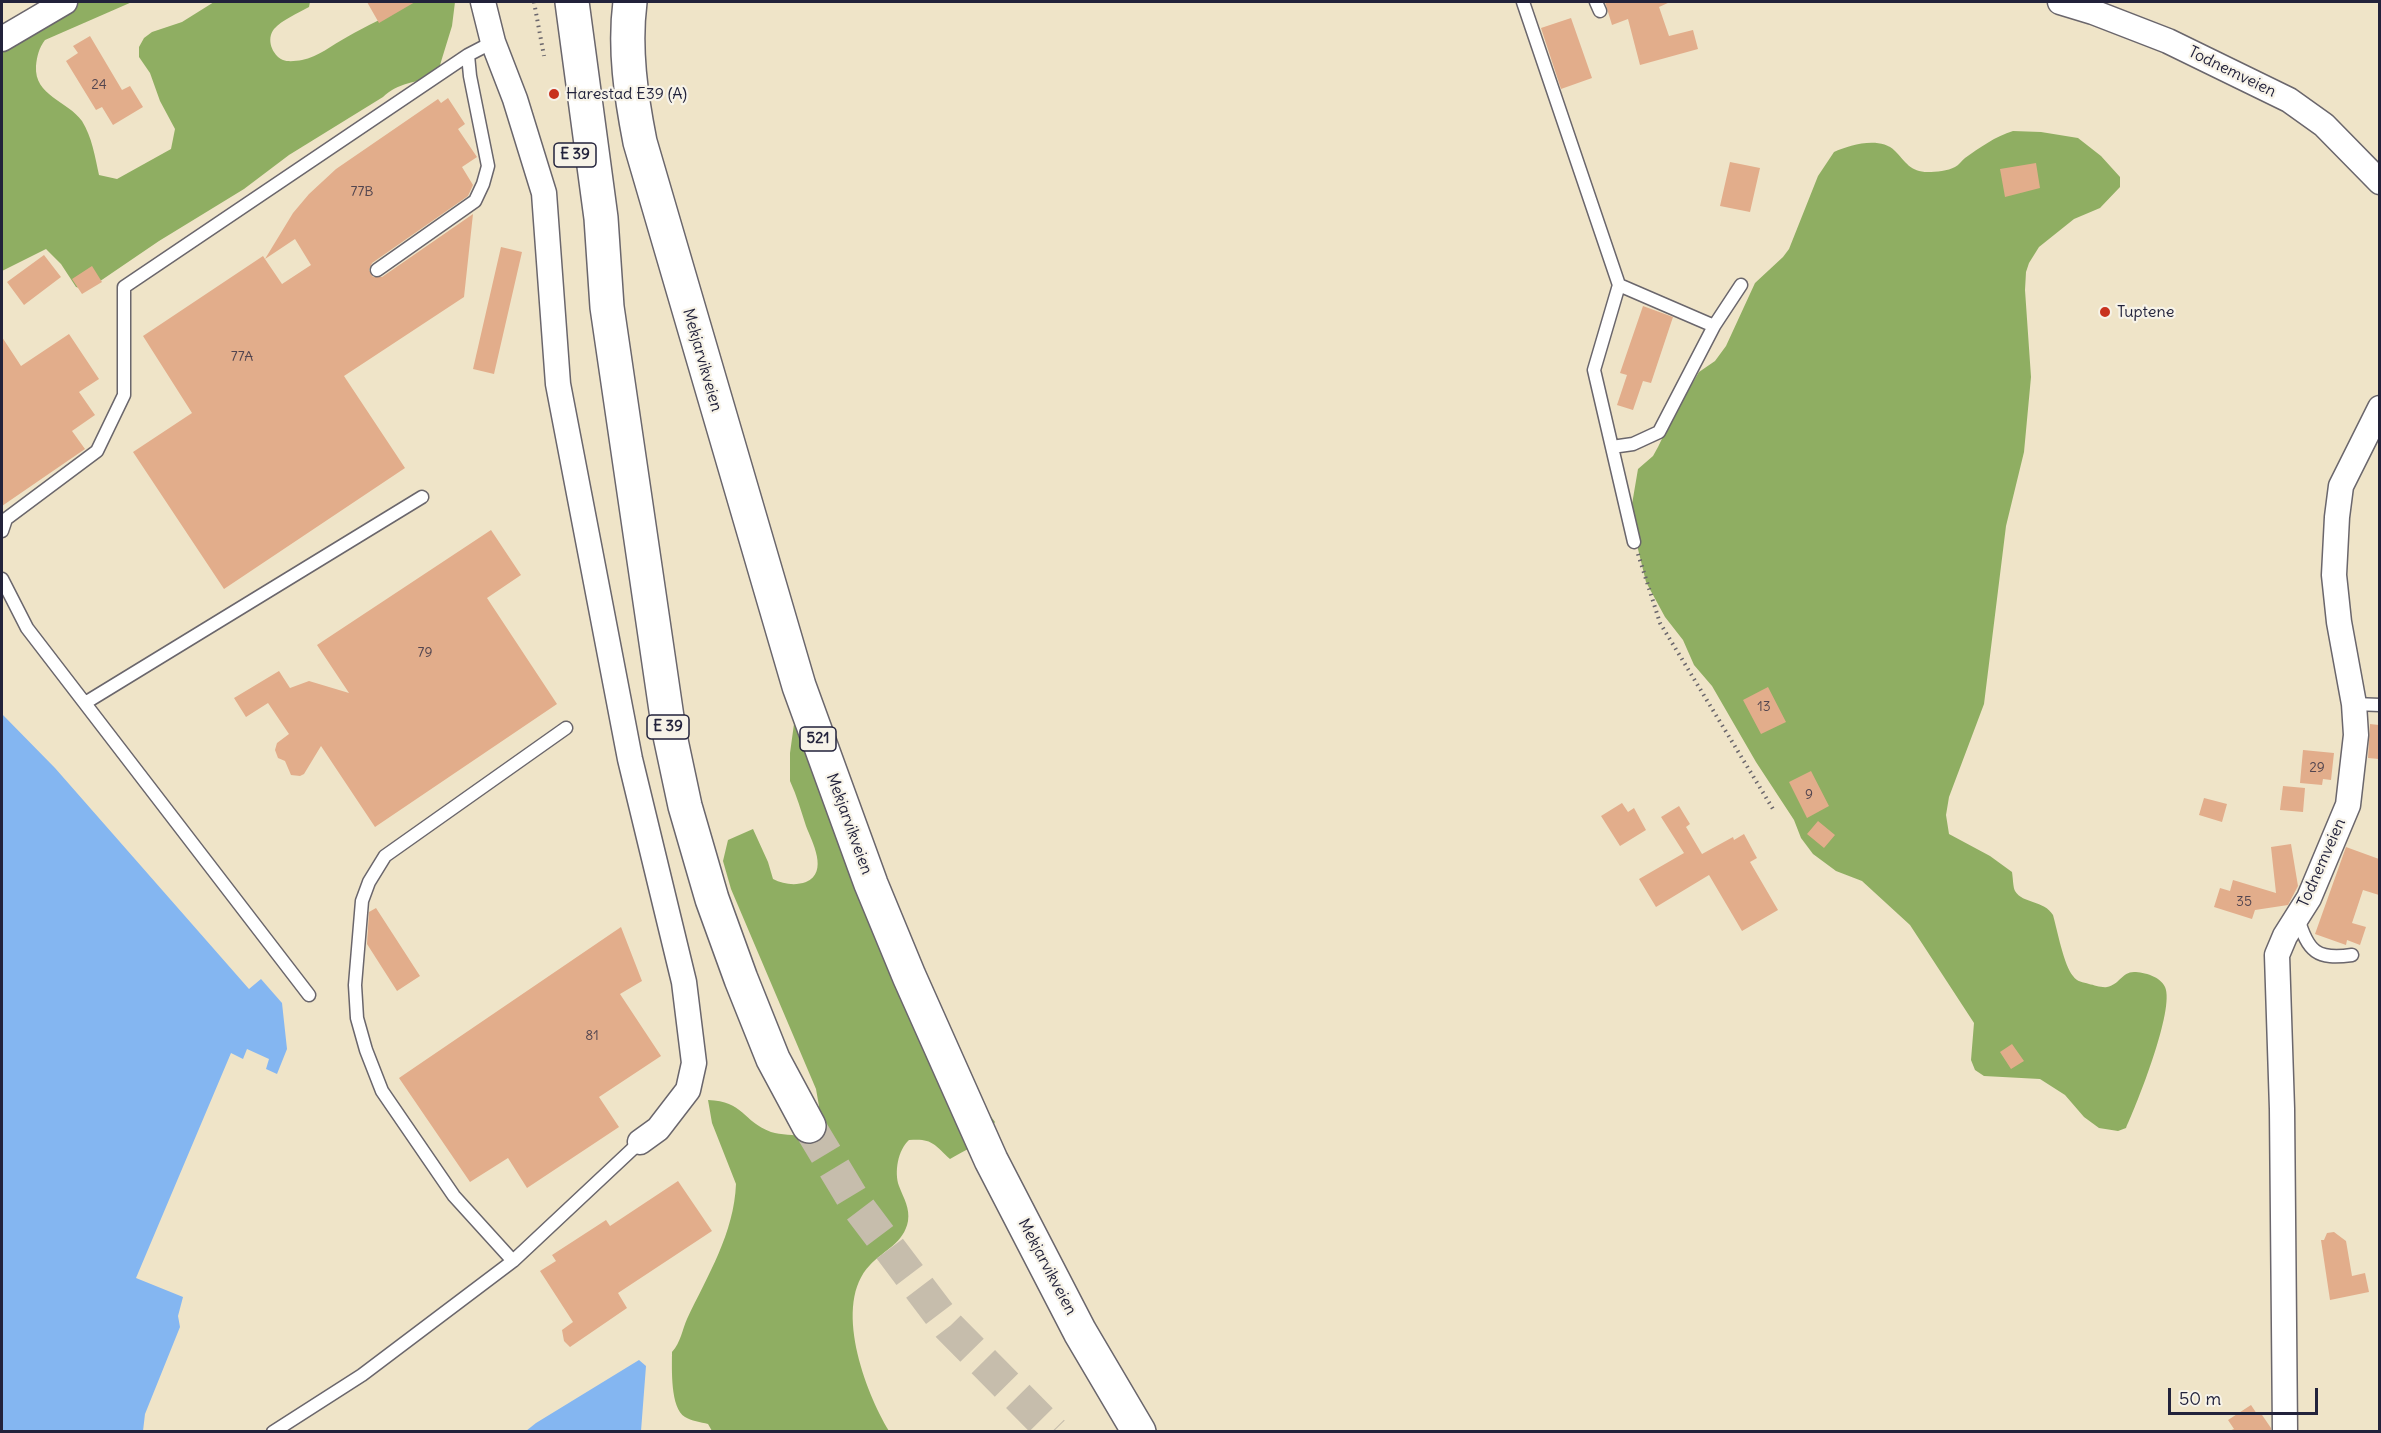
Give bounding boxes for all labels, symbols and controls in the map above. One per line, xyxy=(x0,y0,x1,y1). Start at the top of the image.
street label: Todnemveien xyxy=(2185,42,2279,102)
house number: 24 xyxy=(91,77,107,93)
place label: Harestad E39 (A) xyxy=(566,84,687,104)
marker: Harestad E39 (A) xyxy=(547,87,561,101)
road number: E 39 xyxy=(554,143,596,167)
house number: 77B xyxy=(351,184,373,200)
place label: Tuptene xyxy=(2117,302,2174,322)
marker: Tuptene xyxy=(2098,305,2112,319)
street label: Mekjarvikveien xyxy=(678,306,726,414)
house number: 77A xyxy=(231,349,253,365)
house number: 79 xyxy=(418,645,432,661)
house number: 13 xyxy=(1757,699,1771,715)
road number: E 39 xyxy=(647,715,689,739)
road number: 521 xyxy=(800,727,836,751)
house number: 29 xyxy=(2309,760,2325,776)
street label: Mekjarvikveien xyxy=(822,771,876,877)
house number: 9 xyxy=(1805,787,1813,803)
street label: Todnemveien xyxy=(2294,816,2350,910)
house number: 35 xyxy=(2236,894,2252,910)
house number: 81 xyxy=(585,1028,599,1044)
street label: Mekjarvikveien xyxy=(1014,1216,1080,1318)
scale bar xyxy=(2171,1376,2321,1414)
text: 50 m xyxy=(2179,1387,2221,1410)

